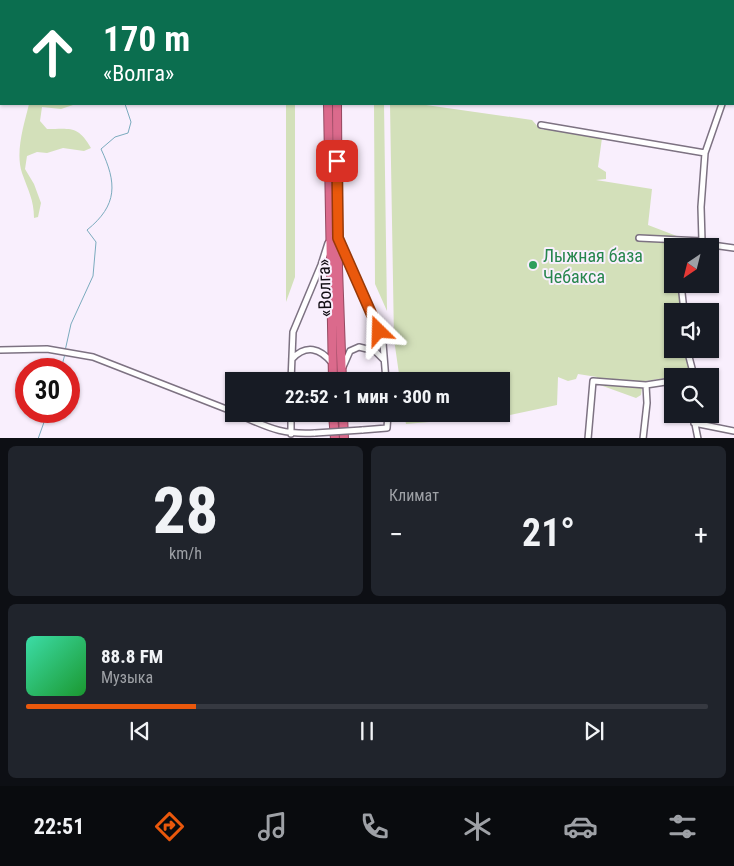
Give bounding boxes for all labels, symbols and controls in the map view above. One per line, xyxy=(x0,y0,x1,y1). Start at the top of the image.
text: 170 m xyxy=(103,19,190,60)
icon: ahead xyxy=(20,20,85,85)
text: «Волга» xyxy=(103,61,174,86)
pin xyxy=(316,140,358,182)
icon: arrive xyxy=(323,147,351,175)
north arrow xyxy=(664,238,719,292)
map controls xyxy=(664,238,719,423)
place label: Лыжная база Чебакса xyxy=(543,245,643,287)
street label: «Волга» xyxy=(312,259,336,317)
marker: Лыжная база Чебакса xyxy=(527,259,539,271)
button: sound xyxy=(664,303,719,358)
position arrow xyxy=(352,304,404,356)
speed limit sign: 30 xyxy=(15,358,80,423)
button: search xyxy=(664,368,719,423)
text: 22:52 · 1 мин · 300 m xyxy=(285,385,450,408)
text: 28 xyxy=(153,473,218,549)
text: Климат xyxy=(389,486,439,505)
text: 21° xyxy=(522,511,575,555)
text: − xyxy=(389,518,403,551)
text: + xyxy=(694,518,708,551)
text: km/h xyxy=(169,544,202,563)
text: 88.8 FM xyxy=(101,645,163,668)
text: Музыка xyxy=(101,668,153,687)
icon: previous xyxy=(126,717,154,745)
icon: pause xyxy=(353,717,381,745)
icon: next xyxy=(580,717,608,745)
icon: directions xyxy=(152,809,187,844)
icon: music xyxy=(255,809,290,844)
icon: phone xyxy=(357,809,392,844)
icon: climate xyxy=(460,809,495,844)
icon: car xyxy=(563,809,598,844)
icon: filters xyxy=(665,809,700,844)
text: 22:51 xyxy=(34,814,84,839)

